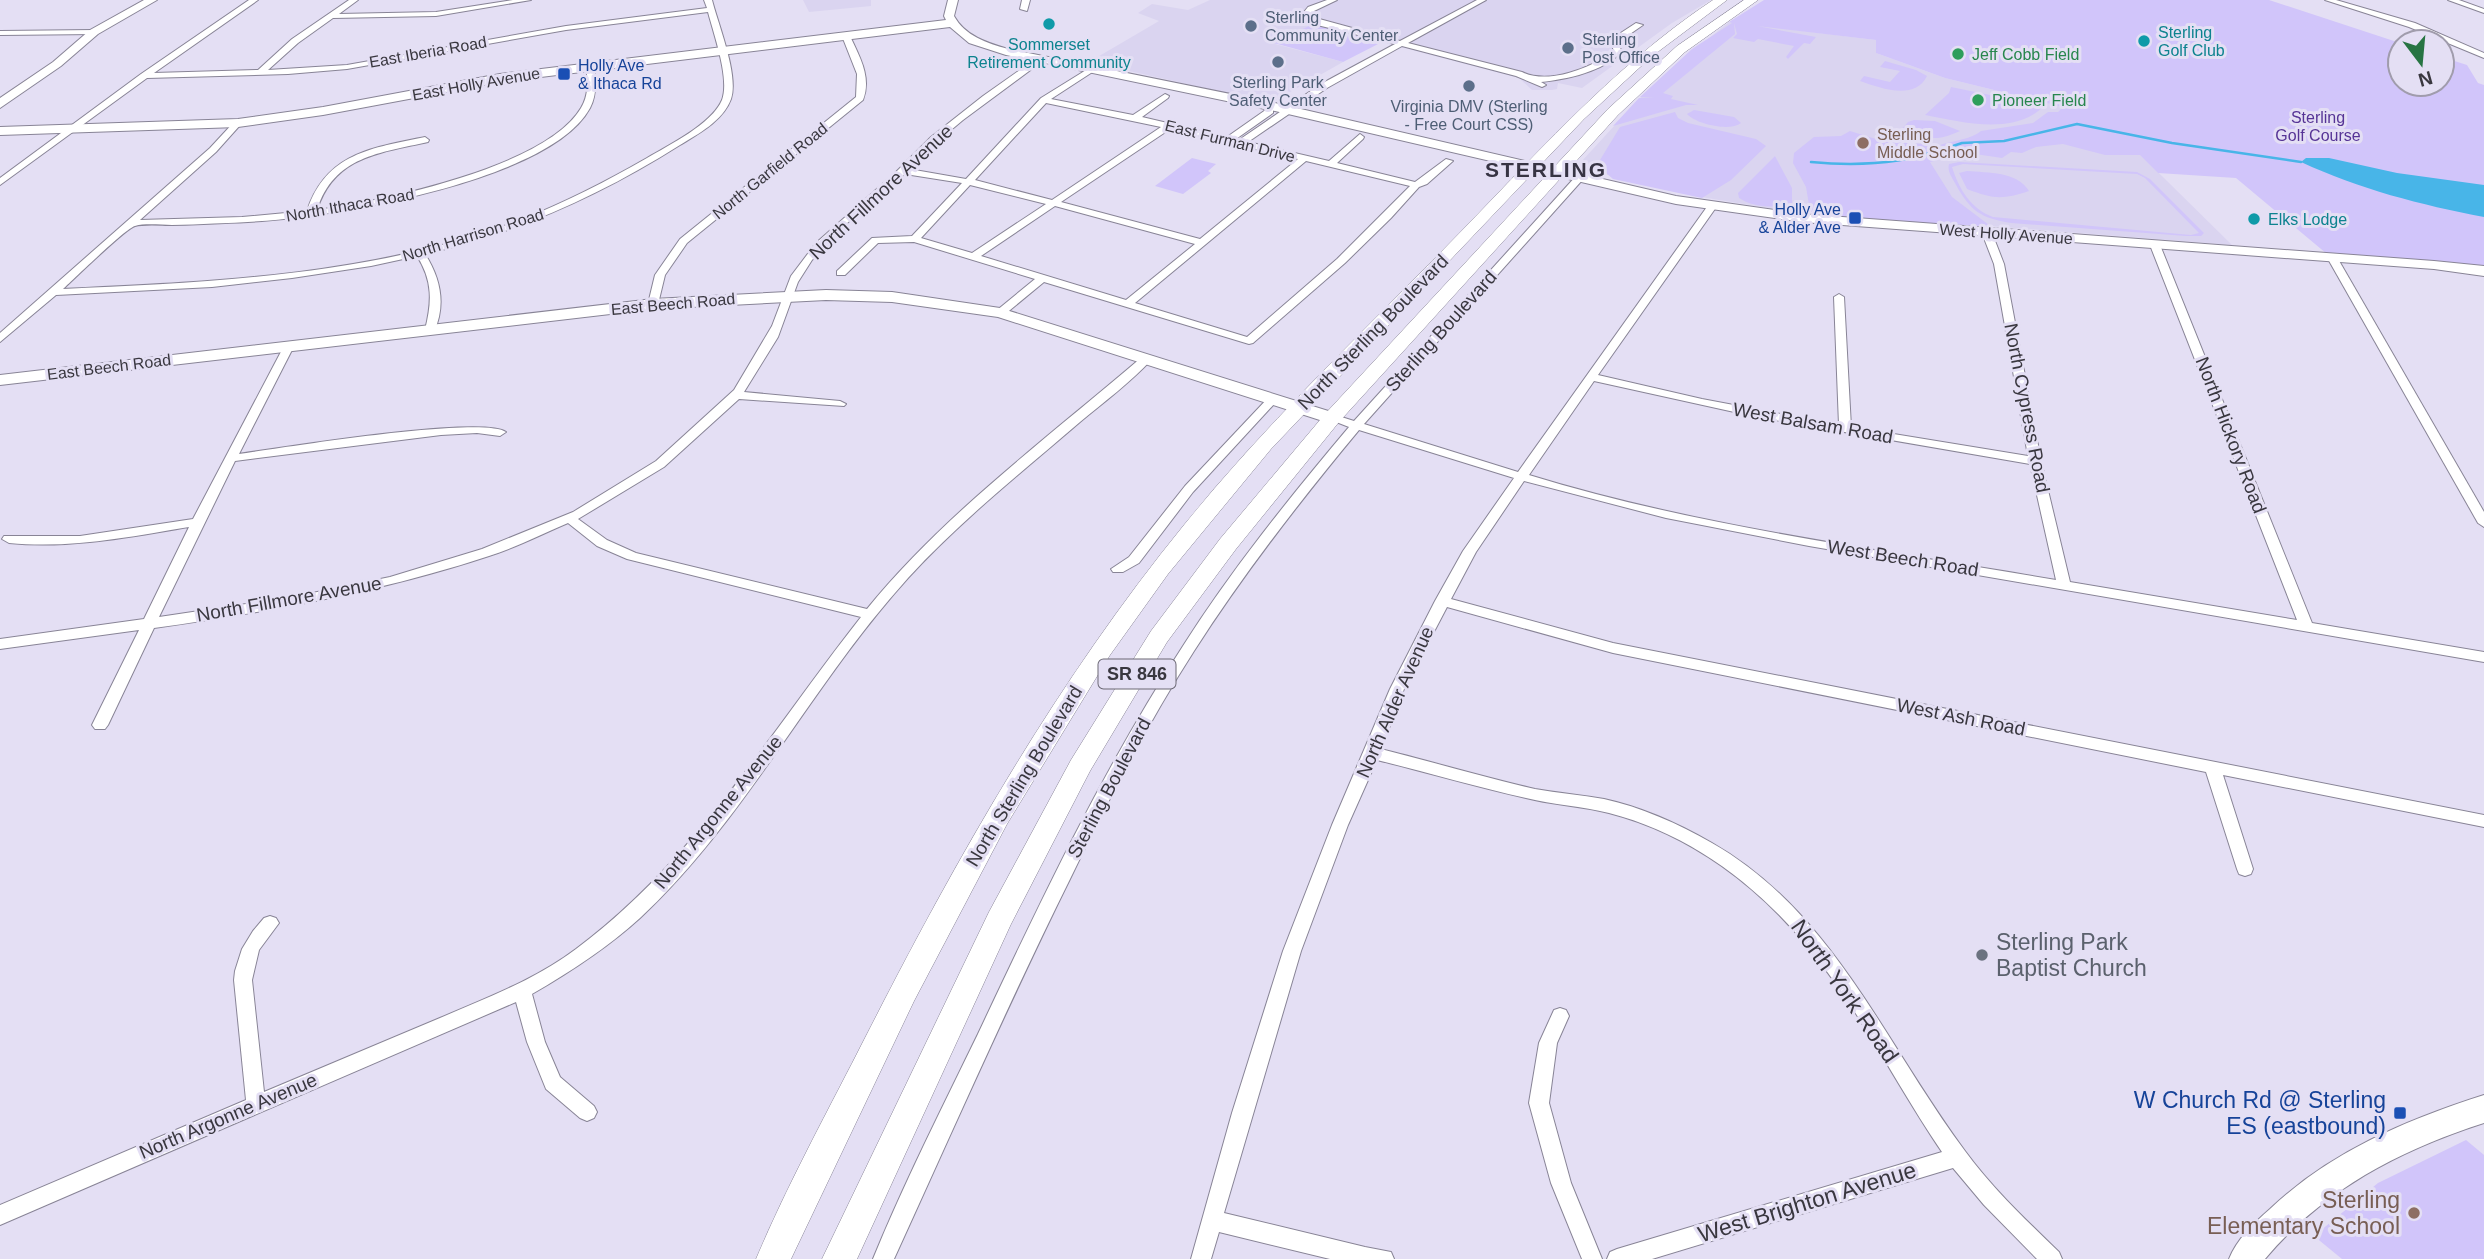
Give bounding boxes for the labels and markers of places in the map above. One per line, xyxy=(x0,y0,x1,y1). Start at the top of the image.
place label: Sterling Community Center xyxy=(1265,9,1399,44)
marker: Sommerset Retirement Community xyxy=(1041,16,1057,32)
marker: Sterling Community Center xyxy=(1243,18,1259,34)
place label: Sterling Golf Club xyxy=(2158,24,2225,59)
place label: Sterling Post Office xyxy=(1582,31,1660,66)
marker: Sterling Golf Club xyxy=(2136,33,2152,49)
place label: Sommerset Retirement Community xyxy=(967,36,1131,71)
marker: Sterling Post Office xyxy=(1560,40,1576,56)
marker: Jeff Cobb Field xyxy=(1950,46,1966,62)
place label: Jeff Cobb Field xyxy=(1972,46,2079,63)
marker: Sterling Park Safety Center xyxy=(1270,54,1286,70)
place label: Holly Ave & Ithaca Rd xyxy=(578,57,662,92)
marker: Holly Ave & Ithaca Rd xyxy=(556,66,572,82)
place label: Sterling Park Safety Center xyxy=(1229,74,1328,109)
marker: Virginia DMV (Sterling - Free Court CSS) xyxy=(1461,78,1477,94)
marker: Pioneer Field xyxy=(1970,92,1986,108)
place label: Pioneer Field xyxy=(1992,92,2086,109)
place label: Virginia DMV (Sterling - Free Court CSS) xyxy=(1390,98,1548,133)
place label: Sterling Middle School xyxy=(1877,126,1978,161)
marker: Sterling Middle School xyxy=(1855,135,1871,151)
place label: Holly Ave & Alder Ave xyxy=(1759,201,1841,236)
marker: Holly Ave & Alder Ave xyxy=(1847,210,1863,226)
marker: Elks Lodge xyxy=(2246,211,2262,227)
place label: Elks Lodge xyxy=(2268,211,2347,228)
place label: Sterling Park Baptist Church xyxy=(1996,929,2147,981)
marker: Sterling Park Baptist Church xyxy=(1974,947,1990,963)
place label: W Church Rd @ Sterling ES (eastbound) xyxy=(2134,1087,2386,1139)
marker: W Church Rd @ Sterling ES (eastbound) xyxy=(2392,1105,2408,1121)
place label: Sterling Elementary School xyxy=(2207,1187,2400,1239)
marker: Sterling Elementary School xyxy=(2406,1205,2422,1221)

